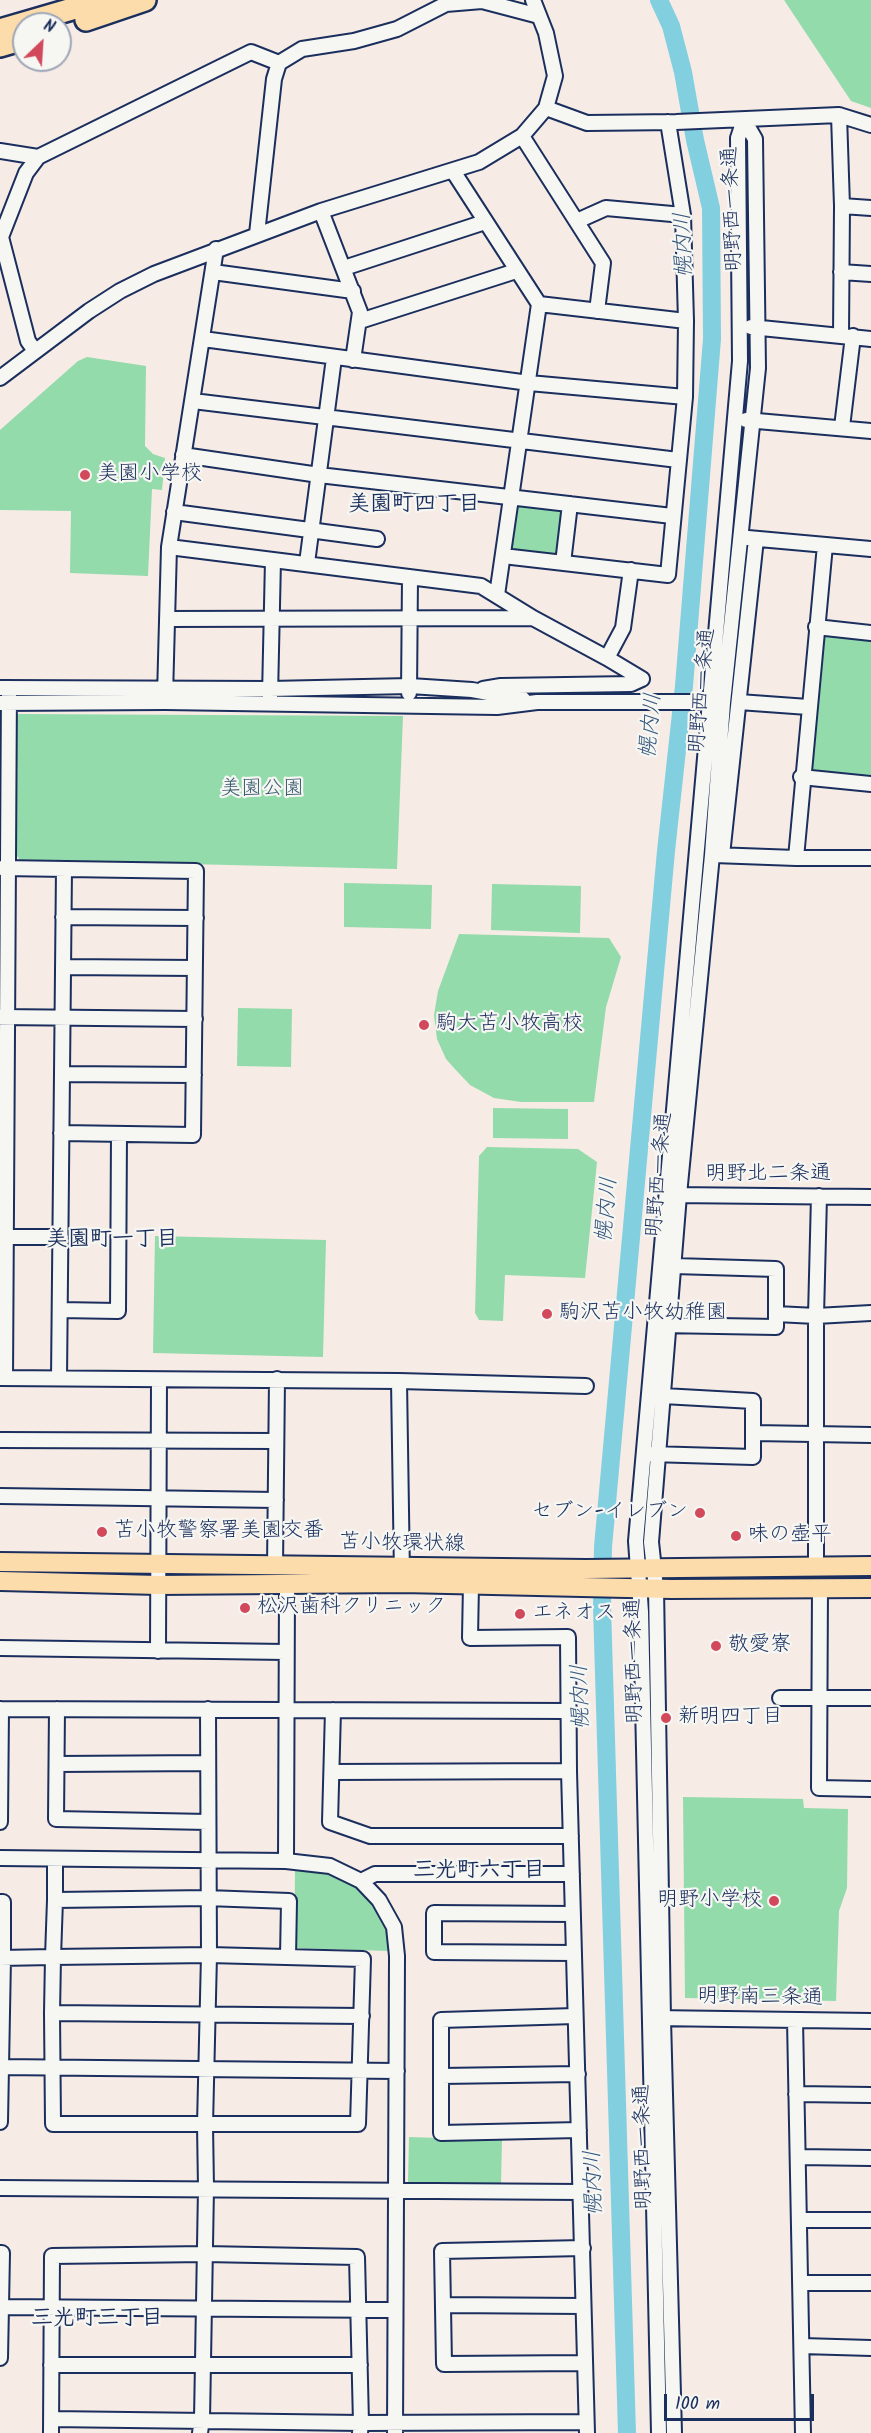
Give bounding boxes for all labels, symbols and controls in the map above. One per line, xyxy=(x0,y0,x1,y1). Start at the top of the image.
north arrow xyxy=(12,12,72,72)
text: N xyxy=(39,14,59,41)
street label: 明野西一条通 xyxy=(719,146,749,272)
water label: 幌内川 xyxy=(672,212,700,278)
place label: 美園小学校 xyxy=(97,462,202,488)
marker: 美園小学校 xyxy=(78,468,92,482)
district label: 美園町四丁目 xyxy=(348,493,480,519)
street label: 明野西一条通 xyxy=(686,627,722,755)
water label: 幌内川 xyxy=(637,692,669,760)
park label: 美園公園 xyxy=(220,777,304,803)
place label: 駒大苫小牧高校 xyxy=(436,1012,583,1038)
marker: 駒大苫小牧高校 xyxy=(417,1018,431,1032)
street label: 明野西一条通 xyxy=(643,1111,679,1239)
street label: 明野北二条通 xyxy=(705,1162,831,1188)
water label: 幌内川 xyxy=(593,1176,625,1244)
district label: 美園町一丁目 xyxy=(46,1228,178,1254)
place label: 駒沢苫小牧幼稚園 xyxy=(559,1301,727,1327)
marker: 駒沢苫小牧幼稚園 xyxy=(540,1307,554,1321)
place label: セブン-イレブン xyxy=(531,1500,688,1526)
marker: セブン-イレブン xyxy=(693,1506,707,1520)
place label: 苫小牧警察署美園交番 xyxy=(114,1519,324,1545)
place label: 味の壺平 xyxy=(748,1523,832,1549)
marker: 苫小牧警察署美園交番 xyxy=(95,1525,109,1539)
marker: 味の壺平 xyxy=(729,1529,743,1543)
street label: 苫小牧環状線 xyxy=(339,1531,465,1559)
place label: 松沢歯科クリニック xyxy=(257,1595,446,1621)
street label: 明野西一条通 xyxy=(622,1598,650,1724)
marker: 松沢歯科クリニック xyxy=(238,1601,252,1615)
place label: エネオス xyxy=(532,1601,616,1627)
marker: エネオス xyxy=(513,1607,527,1621)
place label: 敬愛寮 xyxy=(728,1633,791,1659)
marker: 敬愛寮 xyxy=(709,1639,723,1653)
water label: 幌内川 xyxy=(569,1664,597,1730)
place label: 新明四丁目 xyxy=(678,1705,783,1731)
marker: 新明四丁目 xyxy=(659,1711,673,1725)
district label: 三光町六丁目 xyxy=(413,1859,545,1885)
place label: 明野小学校 xyxy=(657,1888,762,1914)
marker: 明野小学校 xyxy=(767,1894,781,1908)
street label: 明野南三条通 xyxy=(697,1985,823,2013)
street label: 明野西一条通 xyxy=(631,2084,659,2210)
water label: 幌内川 xyxy=(582,2150,610,2216)
district label: 三光町三丁目 xyxy=(31,2307,163,2333)
scale bar xyxy=(667,2382,817,2420)
text: 100 m xyxy=(675,2390,720,2419)

